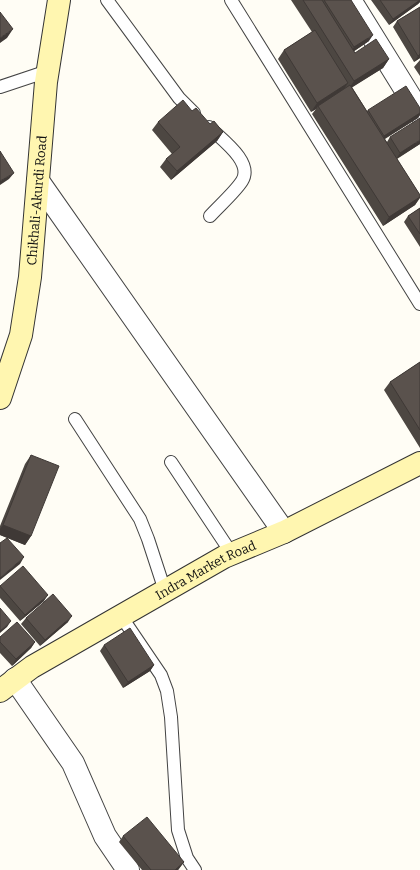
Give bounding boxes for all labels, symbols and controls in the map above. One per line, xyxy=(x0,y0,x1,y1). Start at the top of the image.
street label: Chikhali-Akurdi Road xyxy=(24,135,50,266)
street label: Indra Market Road xyxy=(153,538,258,603)

